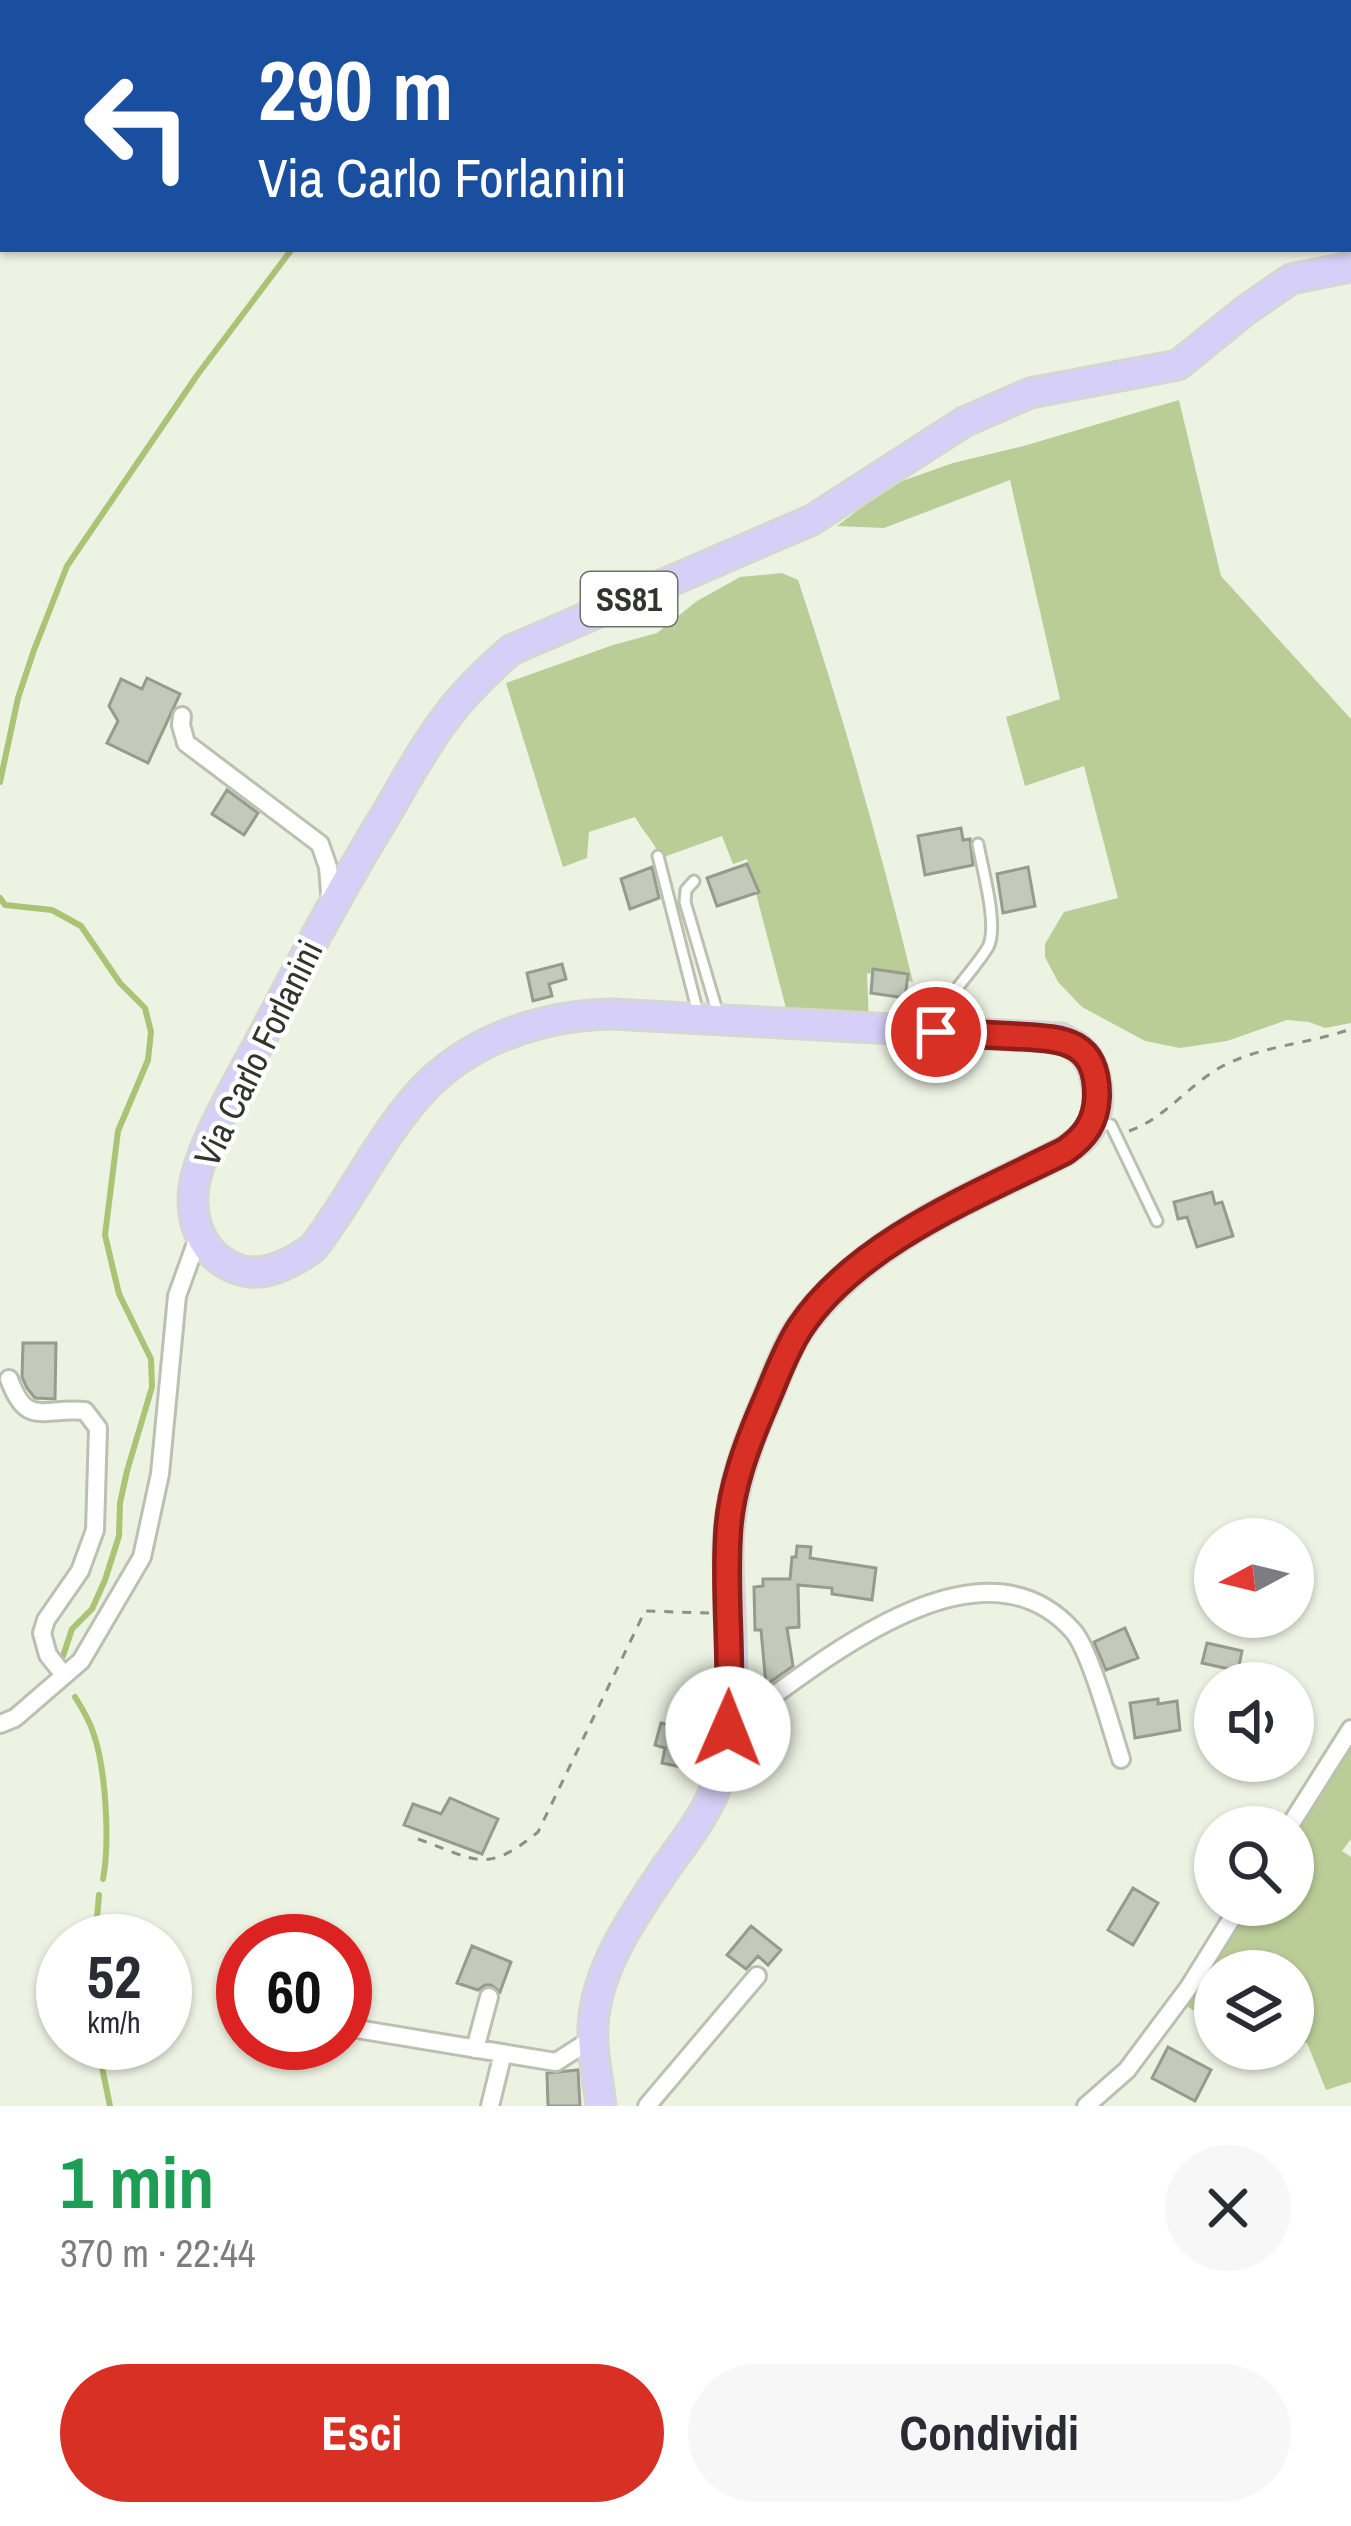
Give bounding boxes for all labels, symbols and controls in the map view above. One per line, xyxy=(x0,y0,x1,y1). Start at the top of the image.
text: 290 m xyxy=(258,33,453,146)
icon: left xyxy=(60,48,216,204)
text: Via Carlo Forlanini xyxy=(258,141,627,214)
road number: SS81 xyxy=(581,572,677,626)
street label: Via Carlo Forlanini xyxy=(183,932,333,1174)
pin xyxy=(885,981,987,1083)
icon: arrive xyxy=(903,999,969,1065)
north arrow xyxy=(1194,1518,1314,1638)
map controls xyxy=(1194,1518,1314,2070)
button: sound xyxy=(1194,1662,1314,1782)
position arrow xyxy=(665,1666,791,1792)
button: search xyxy=(1194,1806,1314,1926)
speed limit sign: 60 xyxy=(216,1914,372,2070)
text: 52 xyxy=(87,1936,141,2017)
button: layers xyxy=(1194,1950,1314,2070)
text: km/h xyxy=(87,2002,141,2042)
text: 1 min xyxy=(60,2133,214,2230)
button: close xyxy=(1165,2145,1291,2271)
text: 370 m · 22:44 xyxy=(60,2227,256,2279)
button: Esci xyxy=(60,2364,664,2502)
button: Condividi xyxy=(688,2364,1291,2502)

